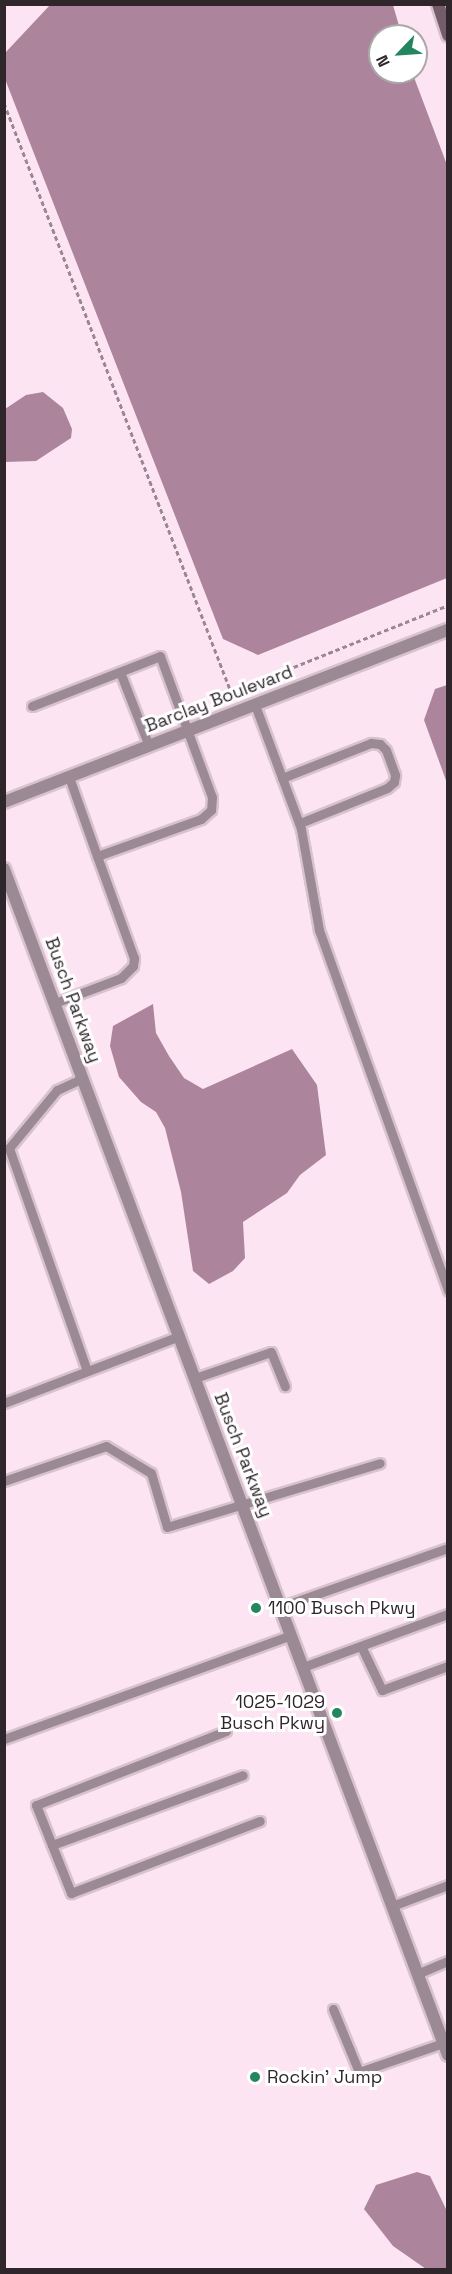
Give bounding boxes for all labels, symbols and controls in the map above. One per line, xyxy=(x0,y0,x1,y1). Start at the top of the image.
north arrow xyxy=(368,24,428,84)
text: N xyxy=(371,52,395,70)
street label: Barclay Boulevard xyxy=(142,661,296,737)
street label: Busch Parkway xyxy=(40,934,106,1066)
street label: Busch Parkway xyxy=(209,1390,277,1520)
place label: 1100 Busch Pkwy xyxy=(268,1597,416,1619)
marker: 1100 Busch Pkwy xyxy=(249,1601,263,1615)
place label: 1025-1029 Busch Pkwy xyxy=(220,1692,325,1734)
marker: 1025-1029 Busch Pkwy xyxy=(330,1706,344,1720)
place label: Rockin' Jump xyxy=(267,2066,382,2088)
marker: Rockin' Jump xyxy=(248,2070,262,2084)

